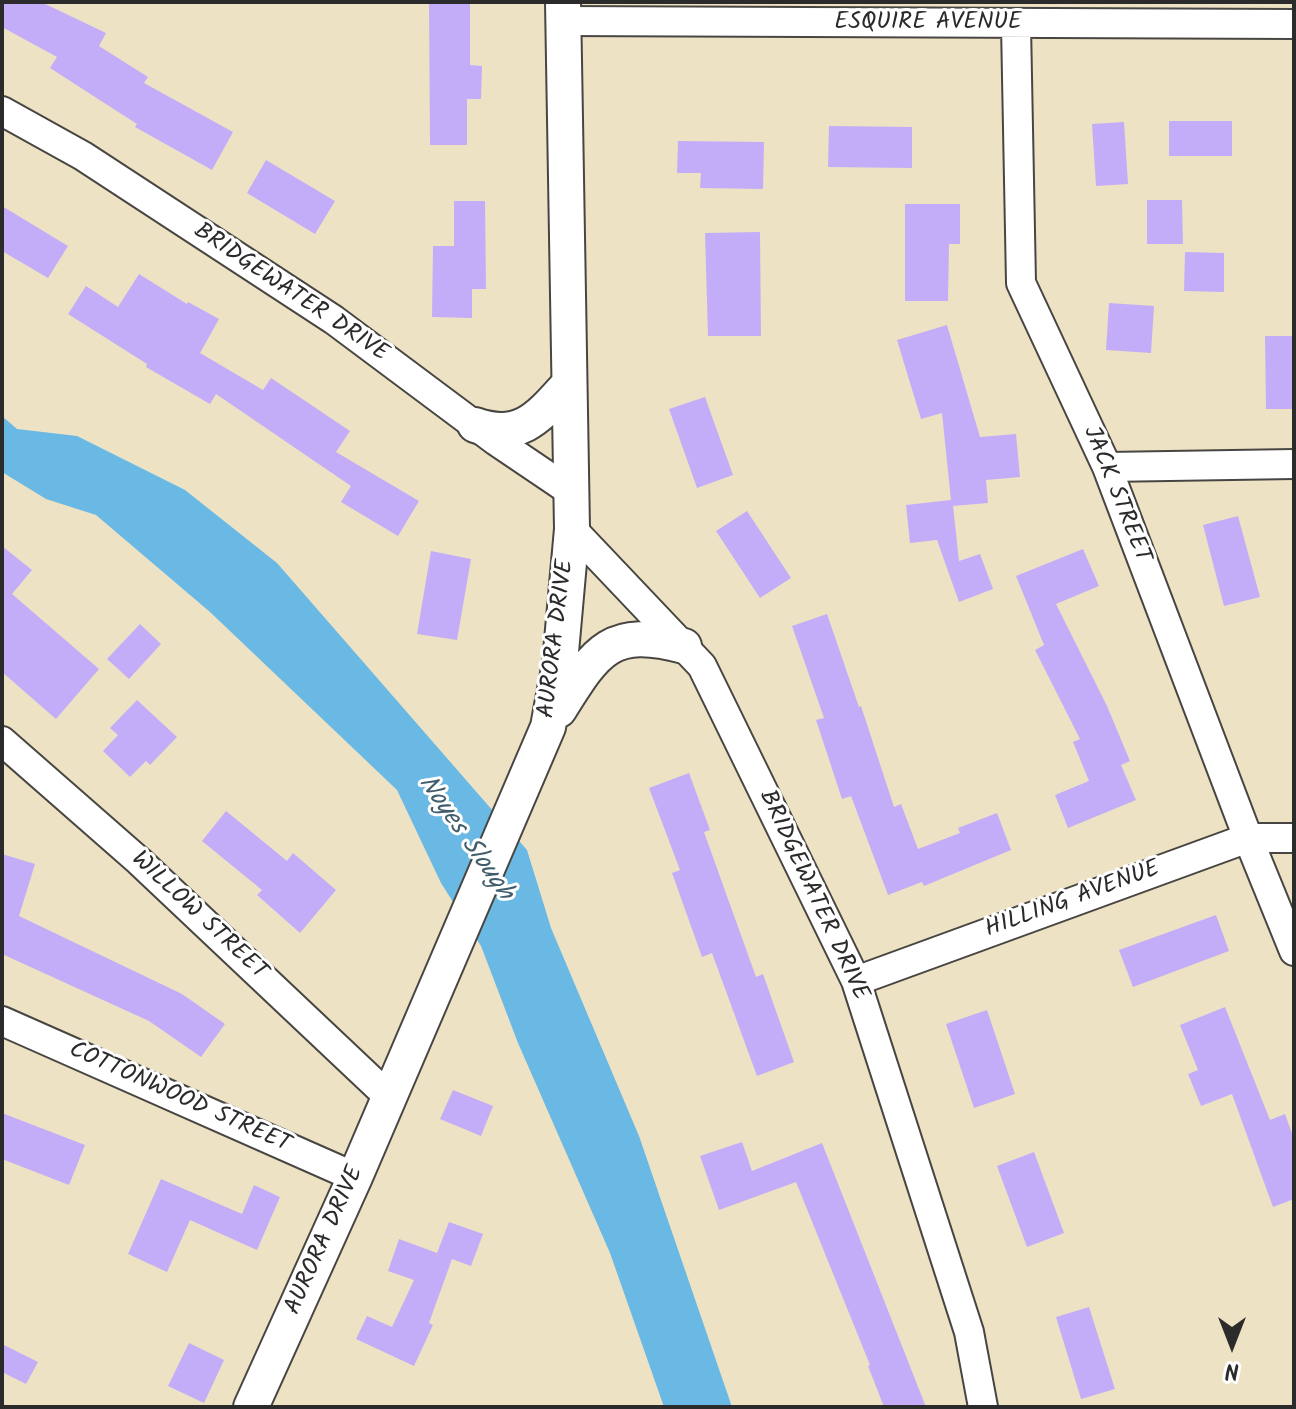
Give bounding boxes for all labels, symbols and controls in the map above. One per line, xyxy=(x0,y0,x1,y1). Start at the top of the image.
street label: ESQUIRE AVENUE xyxy=(834,10,1022,38)
street label: BRIDGEWATER DRIVE xyxy=(187,218,393,370)
street label: JACK STREET xyxy=(1075,423,1155,567)
street label: AURORA DRIVE xyxy=(534,558,582,720)
water label: Noyes Slough xyxy=(409,770,519,908)
street label: BRIDGEWATER DRIVE xyxy=(751,786,873,1006)
street label: WILLOW STREET xyxy=(124,846,272,988)
street label: HILLING AVENUE xyxy=(982,856,1164,946)
street label: COTTONWOOD STREET xyxy=(64,1037,294,1161)
street label: AURORA DRIVE xyxy=(280,1162,372,1320)
north arrow xyxy=(1192,1305,1272,1385)
text: N xyxy=(1225,1352,1239,1387)

